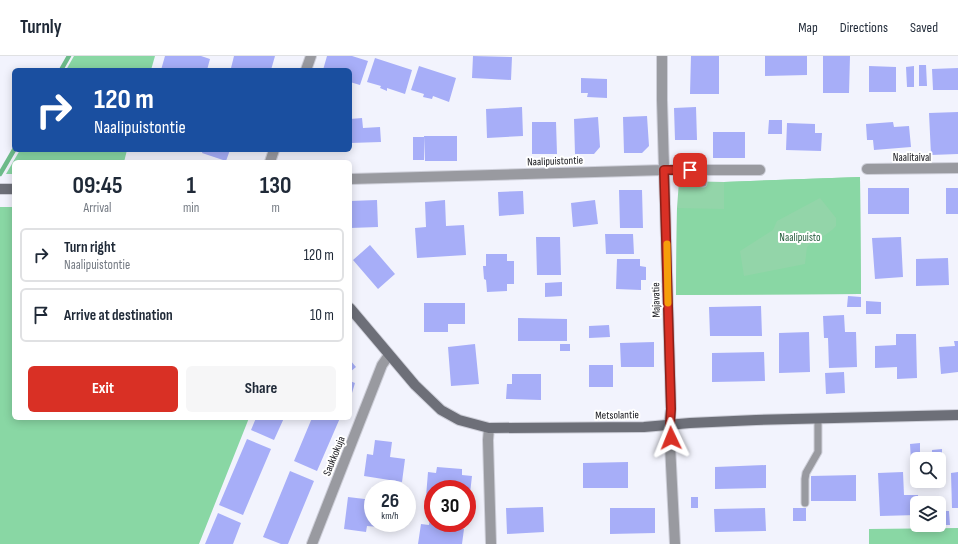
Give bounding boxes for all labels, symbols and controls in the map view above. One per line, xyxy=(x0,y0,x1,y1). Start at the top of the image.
text: Turnly xyxy=(20,16,62,39)
text: Map xyxy=(798,19,818,36)
text: Directions xyxy=(840,19,888,36)
text: Saved xyxy=(910,19,938,36)
text: 120 m xyxy=(94,83,154,116)
icon: right xyxy=(28,84,80,136)
text: Naalipuistontie xyxy=(94,117,186,138)
street label: Naalitaival xyxy=(893,151,931,164)
pin xyxy=(673,153,707,187)
street label: Naalipuistontie xyxy=(527,154,583,168)
icon: arrive xyxy=(679,159,701,181)
text: 09:45 xyxy=(73,171,122,200)
text: 1 xyxy=(186,171,196,200)
text: 130 xyxy=(260,171,291,200)
text: Arrival xyxy=(84,200,111,216)
text: min xyxy=(183,200,199,216)
text: m xyxy=(271,200,280,216)
park label: Naalipuisto xyxy=(779,231,821,244)
text: Turn right xyxy=(64,238,116,257)
icon: right xyxy=(30,244,52,266)
text: 120 m xyxy=(304,246,334,265)
text: Naalipuistontie xyxy=(64,257,130,273)
street label: Majavatie xyxy=(649,282,663,318)
icon: arrive xyxy=(30,304,52,326)
text: Arrive at destination xyxy=(64,306,173,325)
text: 10 m xyxy=(310,306,334,325)
button: Exit xyxy=(28,366,178,412)
button: Share xyxy=(186,366,336,412)
street label: Metsolantie xyxy=(595,408,639,422)
position arrow xyxy=(650,417,692,459)
street label: Saukkokuja xyxy=(320,434,348,478)
map controls xyxy=(910,452,946,532)
button: search xyxy=(910,452,946,488)
speed limit sign: 30 xyxy=(424,480,476,532)
text: 26 xyxy=(381,489,399,513)
button: layers xyxy=(910,496,946,532)
text: km/h xyxy=(381,510,399,522)

